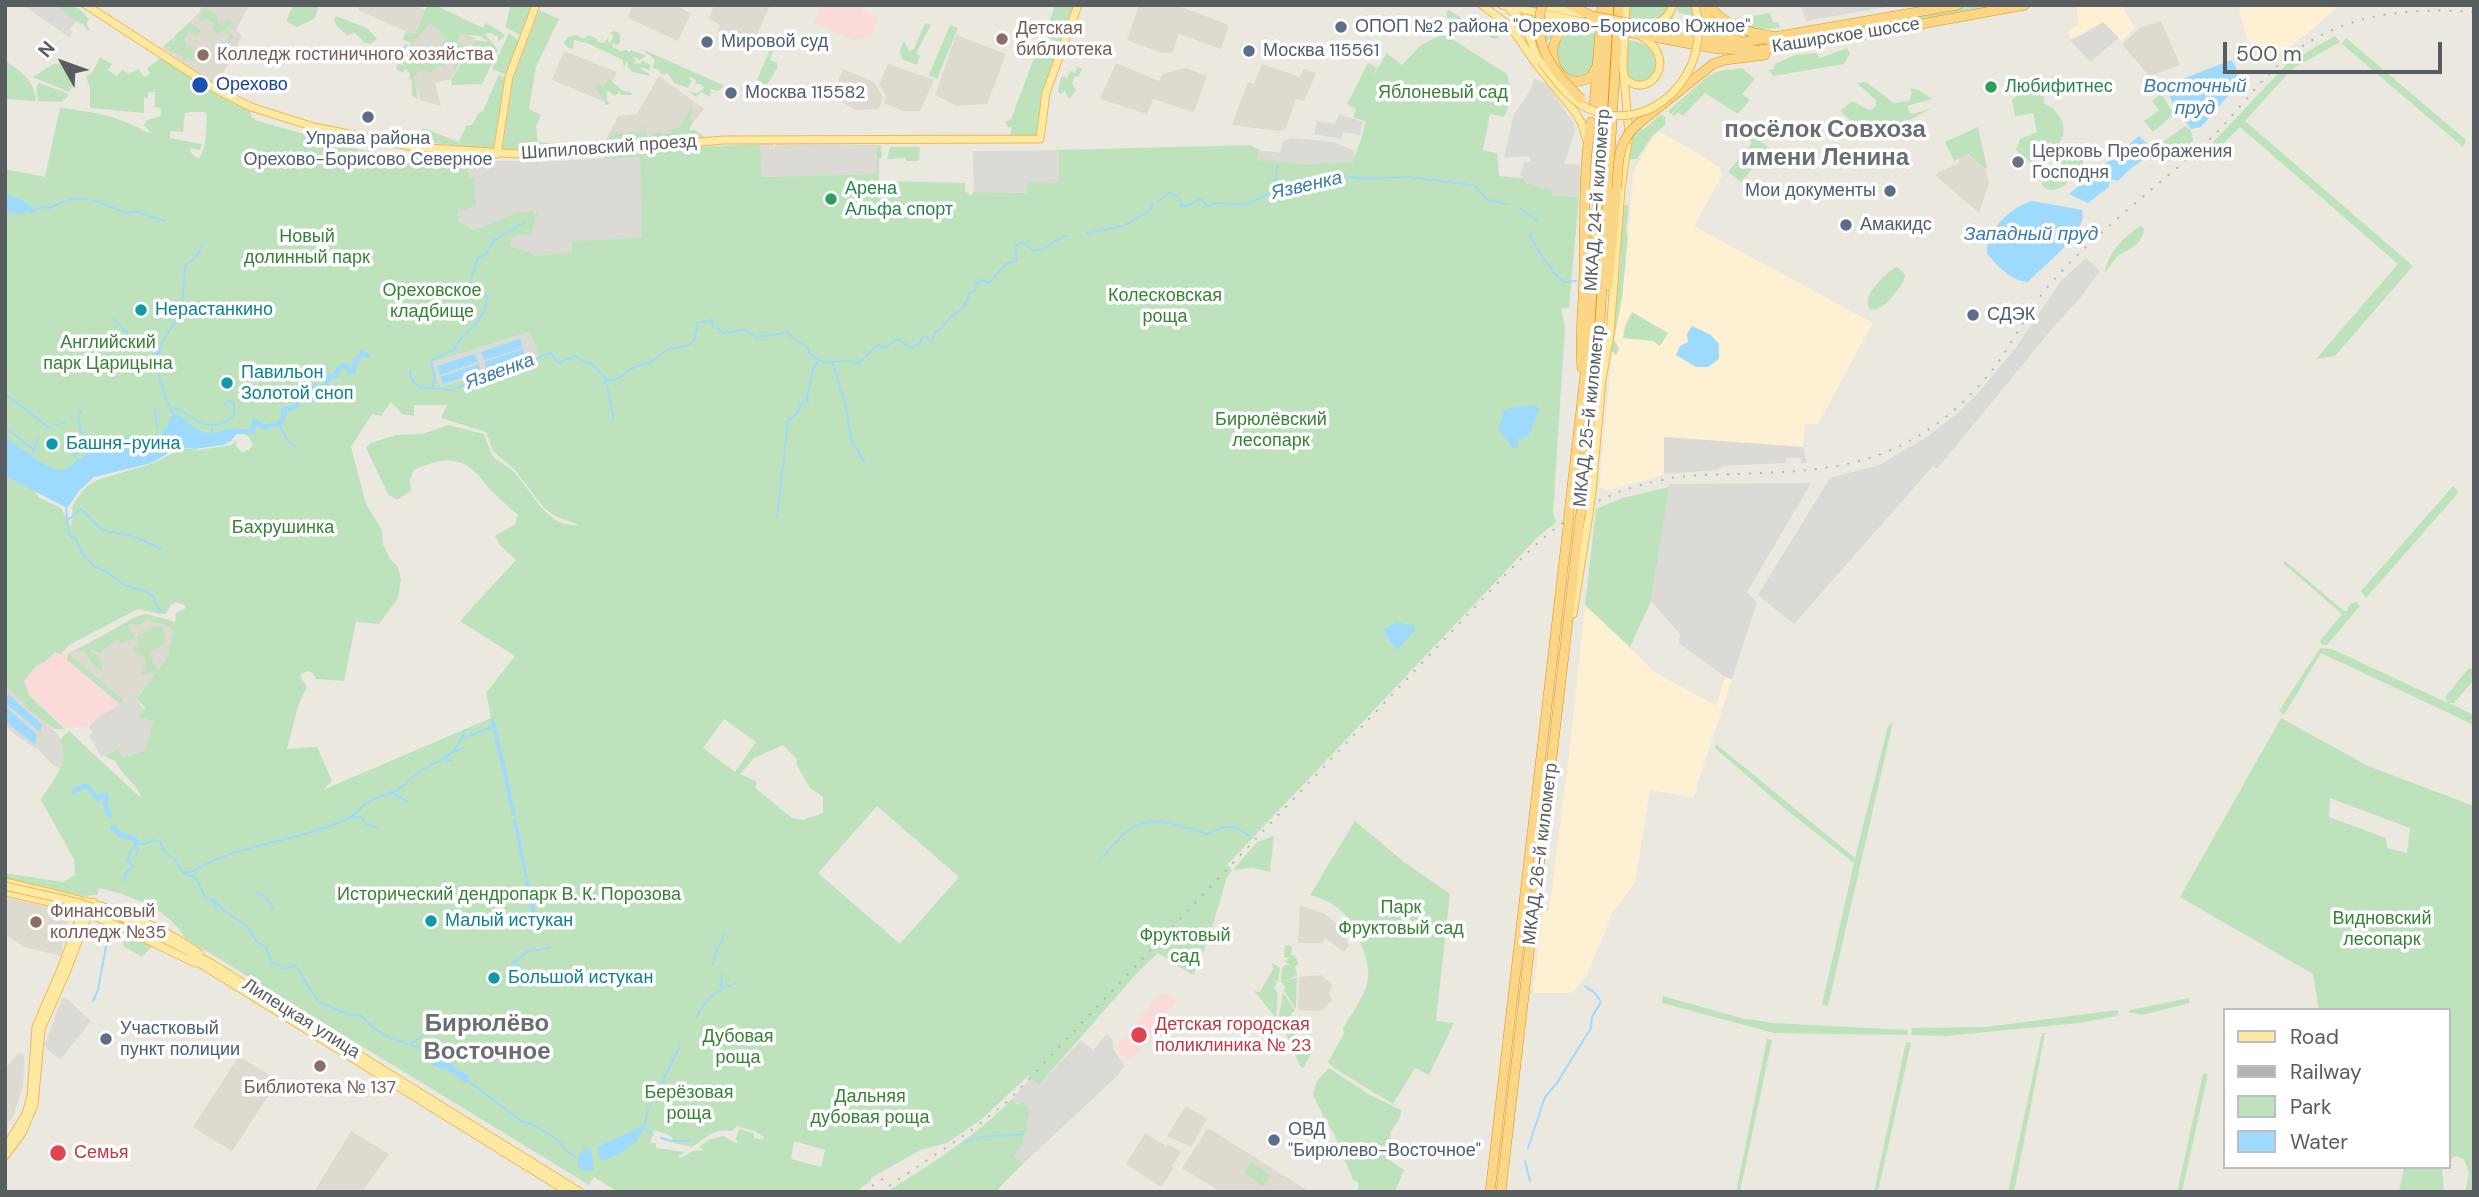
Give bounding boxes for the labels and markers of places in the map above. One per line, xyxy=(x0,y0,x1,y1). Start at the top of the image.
place label: ОПОП №2 района "Орехово-Борисово Южное" xyxy=(1355,16,1750,38)
place label: Детская библиотека xyxy=(1016,18,1112,60)
marker: ОПОП №2 района "Орехово-Борисово Южное" xyxy=(1333,19,1349,35)
place label: Мировой суд xyxy=(721,31,828,53)
marker: Детская библиотека xyxy=(994,31,1010,47)
marker: Мировой суд xyxy=(699,34,715,50)
place label: Москва 115561 xyxy=(1263,40,1379,62)
marker: Москва 115561 xyxy=(1241,43,1257,59)
place label: Колледж гостиничного хозяйcтва xyxy=(217,44,493,66)
marker: Колледж гостиничного хозяйcтва xyxy=(195,47,211,63)
place label: Орехово xyxy=(216,74,288,96)
marker: Орехово xyxy=(190,75,210,95)
place label: Любифитнес xyxy=(2005,76,2113,98)
marker: Любифитнес xyxy=(1983,79,1999,95)
place label: Москва 115582 xyxy=(745,82,865,104)
marker: Москва 115582 xyxy=(723,85,739,101)
marker: Управа района Орехово-Борисово Северное xyxy=(360,109,376,125)
place label: Управа района Орехово-Борисово Северное xyxy=(243,128,493,170)
place label: Церковь Преображения Господня xyxy=(2032,141,2232,184)
marker: Церковь Преображения Господня xyxy=(2010,154,2026,170)
place label: Арена Альфа спорт xyxy=(845,178,953,220)
place label: Мои документы xyxy=(1745,180,1876,202)
marker: Мои документы xyxy=(1882,183,1898,199)
marker: Арена Альфа спорт xyxy=(823,191,839,207)
place label: Амакидс xyxy=(1860,214,1932,236)
marker: Амакидс xyxy=(1838,217,1854,233)
place label: Нерастанкино xyxy=(155,299,273,321)
marker: Нерастанкино xyxy=(133,302,149,318)
place label: СДЭК xyxy=(1987,304,2035,326)
marker: СДЭК xyxy=(1965,307,1981,323)
place label: Павильон Золотой сноп xyxy=(241,362,353,404)
marker: Павильон Золотой сноп xyxy=(219,375,235,391)
place label: Башня-руина xyxy=(66,433,181,455)
marker: Башня-руина xyxy=(44,436,60,452)
place label: Финансовый колледж №35 xyxy=(50,901,167,944)
place label: Малый истукан xyxy=(445,910,573,932)
marker: Малый истукан xyxy=(423,913,439,929)
marker: Финансовый колледж №35 xyxy=(28,914,44,930)
place label: Большой истукан xyxy=(508,967,653,989)
marker: Большой истукан xyxy=(486,970,502,986)
place label: Детская городская поликлиника № 23 xyxy=(1155,1014,1312,1056)
place label: Участковый пункт полиции xyxy=(120,1018,240,1060)
marker: Детская городская поликлиника № 23 xyxy=(1129,1025,1149,1045)
marker: Участковый пункт полиции xyxy=(98,1031,114,1047)
marker: Библиотека № 137 xyxy=(312,1058,328,1074)
place label: Библиотека № 137 xyxy=(244,1077,396,1099)
place label: ОВД "Бирюлево-Восточное" xyxy=(1288,1119,1481,1162)
marker: ОВД "Бирюлево-Восточное" xyxy=(1266,1132,1282,1148)
place label: Семья xyxy=(74,1142,129,1164)
marker: Семья xyxy=(48,1143,68,1163)

